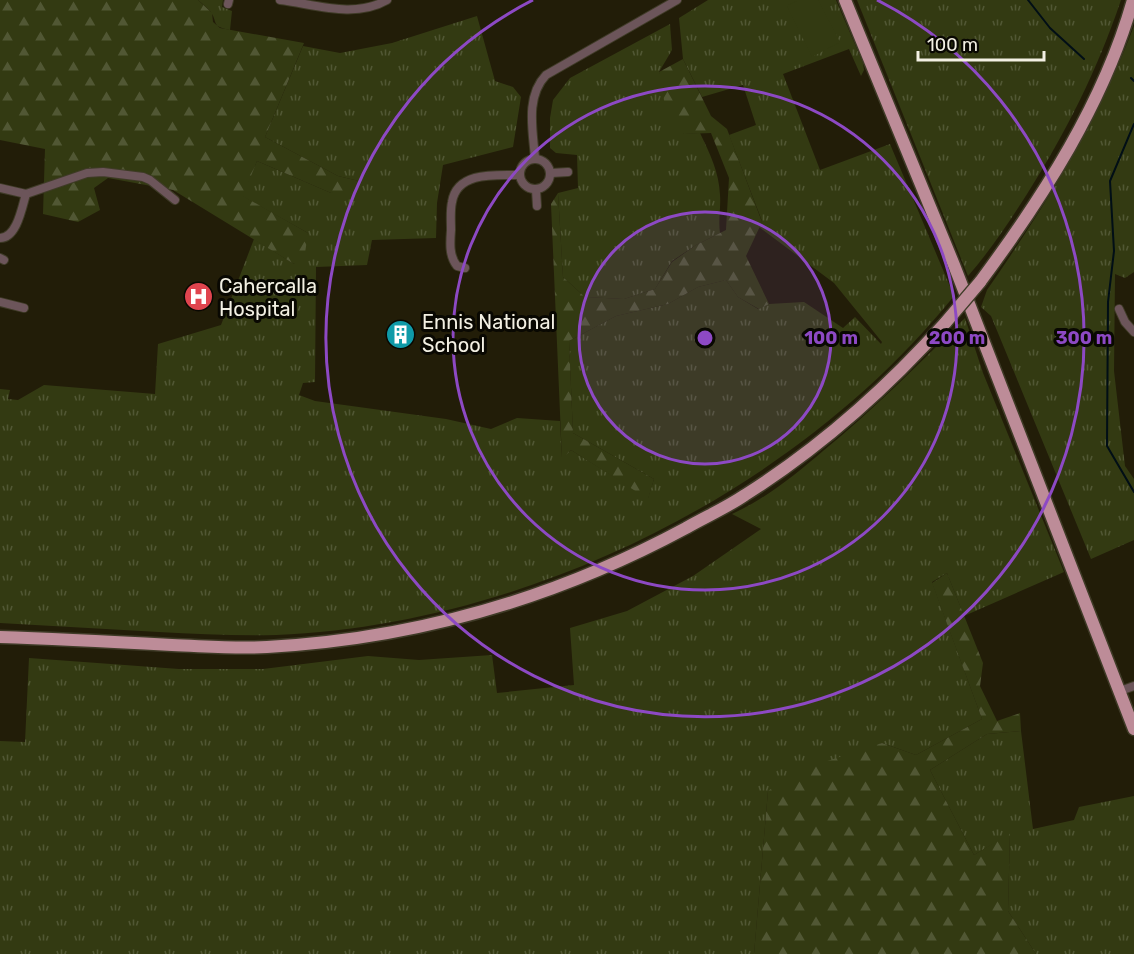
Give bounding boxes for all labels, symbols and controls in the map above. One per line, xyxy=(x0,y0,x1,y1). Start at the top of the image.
scale bar xyxy=(918,24,1044,62)
text: 100 m xyxy=(927,34,978,56)
place label: Cahercalla Hospital xyxy=(219,274,317,321)
hospital icon: Cahercalla Hospital xyxy=(182,281,214,313)
place label: Ennis National School xyxy=(422,310,555,357)
building icon: Ennis National School xyxy=(385,318,417,350)
text: 100 m xyxy=(804,327,858,349)
text: 200 m xyxy=(929,327,985,349)
text: 300 m xyxy=(1056,327,1112,349)
centre of rings xyxy=(695,328,715,348)

